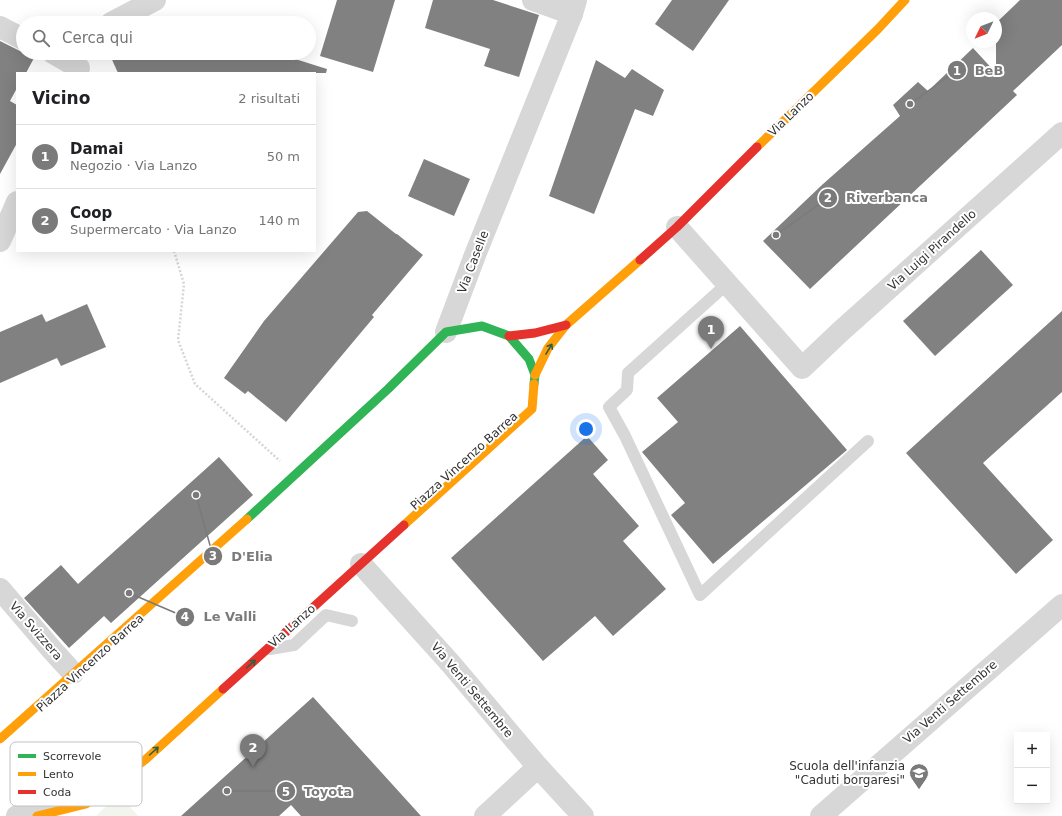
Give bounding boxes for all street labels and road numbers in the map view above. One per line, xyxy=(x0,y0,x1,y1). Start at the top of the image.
street label: Via Lanzo xyxy=(765,89,817,139)
street label: Via Luigi Pirandello xyxy=(885,207,979,293)
street label: Via Caselle xyxy=(455,229,491,295)
street label: Piazza Vincenzo Barrea xyxy=(408,409,520,513)
street label: Via Svizzera xyxy=(7,599,65,663)
street label: Via Lanzo xyxy=(266,601,318,651)
street label: Piazza Vincenzo Barrea xyxy=(34,611,146,715)
street label: Via Venti Settembre xyxy=(428,640,516,740)
street label: Via Venti Settembre xyxy=(900,657,1000,747)

